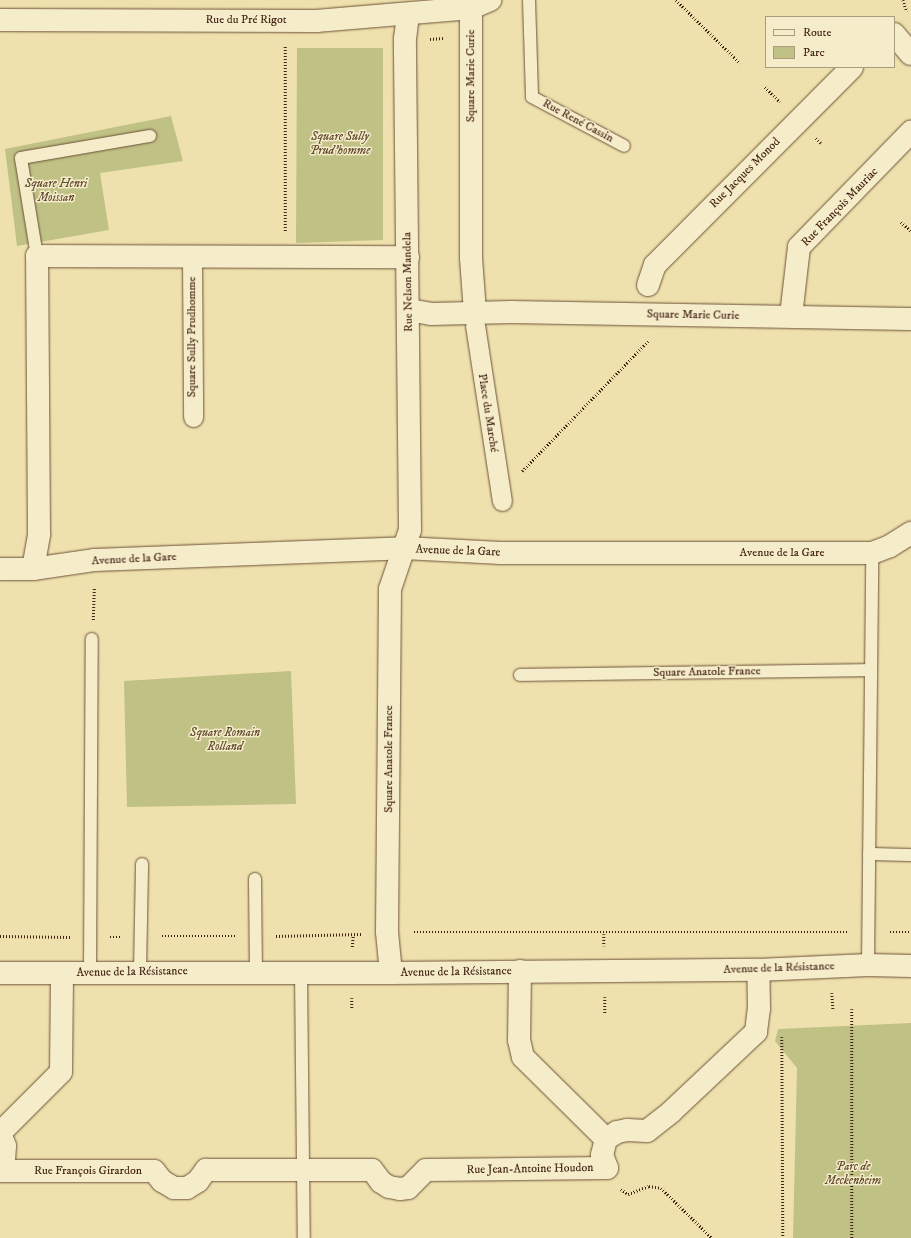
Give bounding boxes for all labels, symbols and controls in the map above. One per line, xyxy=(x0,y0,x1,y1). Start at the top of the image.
street label: Rue du Pré Rigot xyxy=(205,13,287,27)
legend xyxy=(765,16,895,68)
text: Route xyxy=(803,25,831,40)
street label: Square Marie Curie xyxy=(464,30,478,122)
text: Parc xyxy=(803,45,825,60)
street label: Rue René Cassin xyxy=(540,96,616,146)
park label: Square Sully Prud'homme xyxy=(310,130,370,158)
street label: Rue Jacques Monod xyxy=(707,135,783,211)
street label: Rue François Mauriac xyxy=(799,165,881,249)
park label: Square Henri Moissan xyxy=(25,177,87,205)
street label: Rue Nelson Mandela xyxy=(400,232,416,332)
street label: Square Sully Prudhomme xyxy=(185,277,199,397)
street label: Square Marie Curie xyxy=(647,307,739,323)
street label: Place du Marché xyxy=(475,373,501,453)
street label: Avenue de la Gare xyxy=(415,542,501,560)
street label: Avenue de la Gare xyxy=(740,546,824,560)
street label: Avenue de la Gare xyxy=(91,550,177,568)
street label: Square Anatole France xyxy=(653,664,761,680)
street label: Square Anatole France xyxy=(382,705,396,813)
park label: Square Romain Rolland xyxy=(190,726,260,754)
street label: Avenue de la Résistance xyxy=(723,959,835,977)
street label: Avenue de la Résistance xyxy=(76,964,188,980)
street label: Avenue de la Résistance xyxy=(400,964,512,980)
park label: Parc de Meckenheim xyxy=(825,1160,881,1188)
street label: Rue Jean-Antoine Houdon xyxy=(466,1161,594,1177)
street label: Rue François Girardon xyxy=(34,1164,142,1178)

